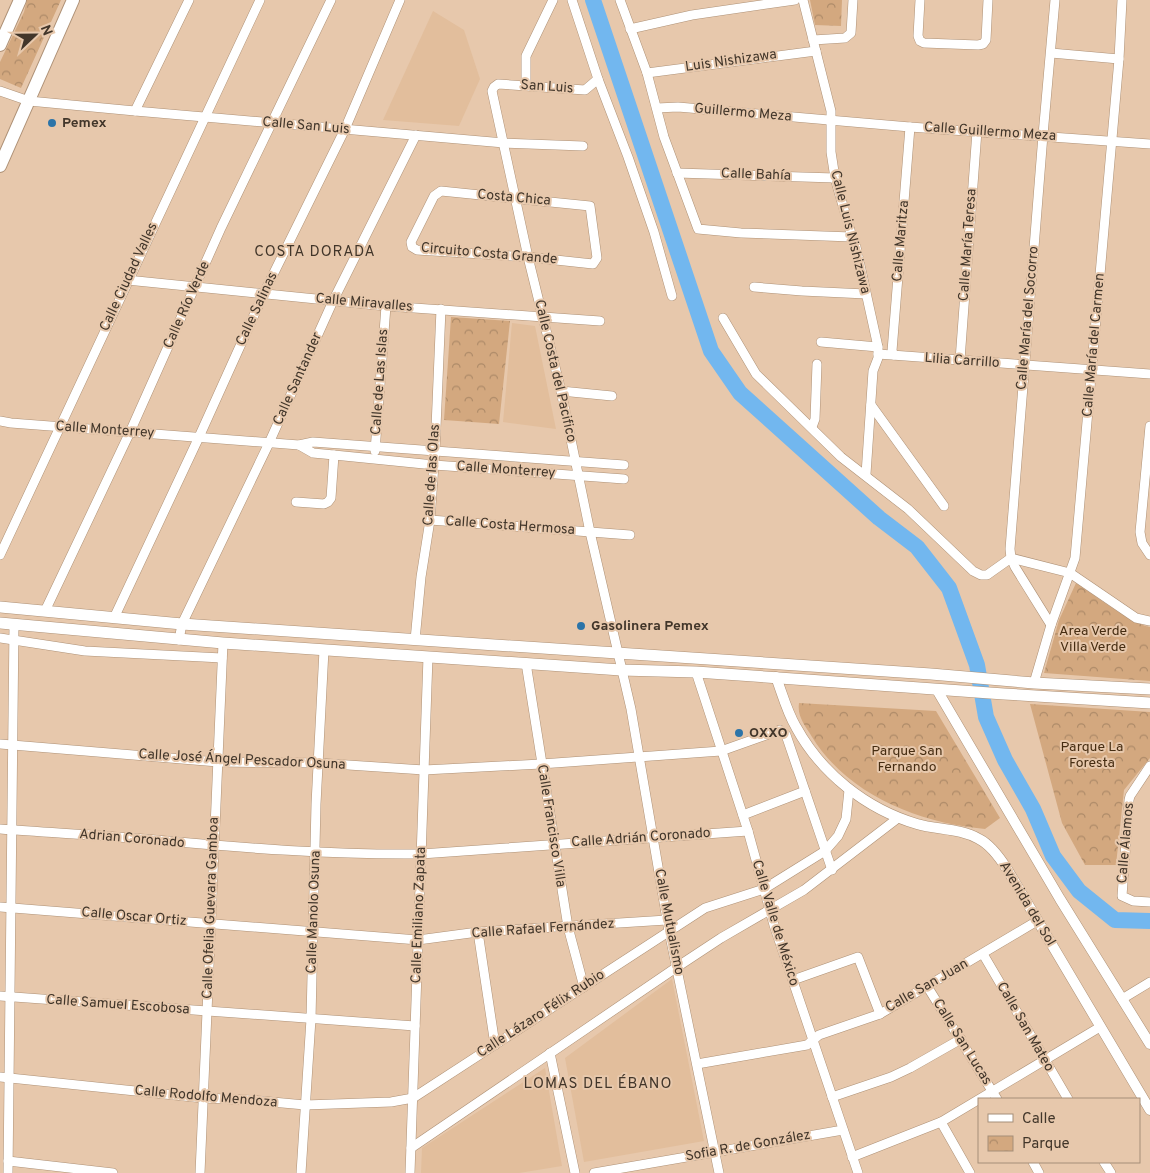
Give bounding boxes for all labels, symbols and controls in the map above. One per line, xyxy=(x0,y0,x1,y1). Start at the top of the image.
north arrow xyxy=(10,10,60,60)
text: N xyxy=(36,23,55,39)
street label: Luis Nishizawa xyxy=(684,46,778,76)
street label: San Luis xyxy=(520,77,574,97)
street label: Guillermo Meza xyxy=(694,100,792,126)
street label: Calle San Luis xyxy=(262,114,350,138)
place label: Pemex xyxy=(62,115,107,132)
marker: Pemex xyxy=(46,117,58,129)
street label: Calle Guillermo Meza xyxy=(923,119,1057,145)
street label: Calle Bahía xyxy=(721,165,791,185)
street label: Calle Luis Nishizawa xyxy=(826,168,874,296)
street label: Costa Chica xyxy=(477,186,551,210)
street label: Calle María Teresa xyxy=(956,188,980,302)
street label: Calle Maritza xyxy=(889,200,913,282)
street label: Calle Ciudad Valles xyxy=(96,220,162,334)
street label: Circuito Costa Grande xyxy=(420,240,558,268)
district label: COSTA DORADA xyxy=(254,243,376,262)
street label: Calle María del Socorro xyxy=(1013,245,1043,391)
street label: Calle Río Verde xyxy=(160,259,214,351)
street label: Calle Salinas xyxy=(233,269,281,349)
street label: Calle María del Carmen xyxy=(1079,272,1109,418)
street label: Calle Miravalles xyxy=(315,290,413,316)
street label: Calle Costa del Pacifico xyxy=(530,298,580,444)
street label: Calle de Las Islas xyxy=(368,328,392,436)
street label: Calle Santander xyxy=(270,329,326,428)
street label: Lilia Carrillo xyxy=(924,350,1000,372)
street label: Calle Monterrey xyxy=(55,418,155,442)
street label: Calle de las Olas xyxy=(420,424,444,526)
street label: Calle Monterrey xyxy=(456,458,556,482)
street label: Calle Costa Hermosa xyxy=(445,513,575,539)
place label: Gasolinera Pemex xyxy=(591,618,709,635)
marker: Gasolinera Pemex xyxy=(575,620,587,632)
park label: Area Verde Villa Verde xyxy=(1059,623,1127,656)
place label: OXXO xyxy=(749,725,788,742)
marker: OXXO xyxy=(733,727,745,739)
park label: Parque La Foresta xyxy=(1061,739,1123,772)
park label: Parque San Fernando xyxy=(871,743,943,776)
street label: Calle José Ángel Pescador Osuna xyxy=(138,745,346,774)
street label: Calle Francisco Villa xyxy=(533,763,569,889)
street label: Calle Álamos xyxy=(1113,802,1138,884)
street label: Calle Ofelia Guevara Gamboa xyxy=(199,817,223,999)
street label: Calle Adrián Coronado xyxy=(571,825,711,851)
street label: Adrian Coronado xyxy=(79,826,186,852)
street label: Calle Emiliano Zapata xyxy=(408,846,430,984)
street label: Calle Manolo Osuna xyxy=(303,850,325,974)
street label: Calle Valle de México xyxy=(748,858,802,988)
street label: Avenida del Sol xyxy=(995,859,1059,949)
street label: Calle Mutualismo xyxy=(650,868,688,977)
street label: Calle Oscar Ortiz xyxy=(81,904,187,930)
street label: Calle Rafael Fernández xyxy=(471,916,615,942)
street label: Calle San Juan xyxy=(883,955,971,1017)
street label: Calle Lázaro Félix Rubio xyxy=(474,966,608,1062)
street label: Calle San Mateo xyxy=(993,979,1058,1075)
street label: Calle Samuel Escobosa xyxy=(46,992,190,1018)
street label: Calle San Lucas xyxy=(929,996,995,1088)
district label: LOMAS DEL ÉBANO xyxy=(524,1074,672,1094)
street label: Calle Rodolfo Mendoza xyxy=(134,1082,278,1112)
legend xyxy=(978,1098,1140,1163)
text: Calle xyxy=(1022,1110,1056,1129)
street label: Sofia R. de González xyxy=(684,1127,812,1165)
text: Parque xyxy=(1022,1135,1070,1154)

